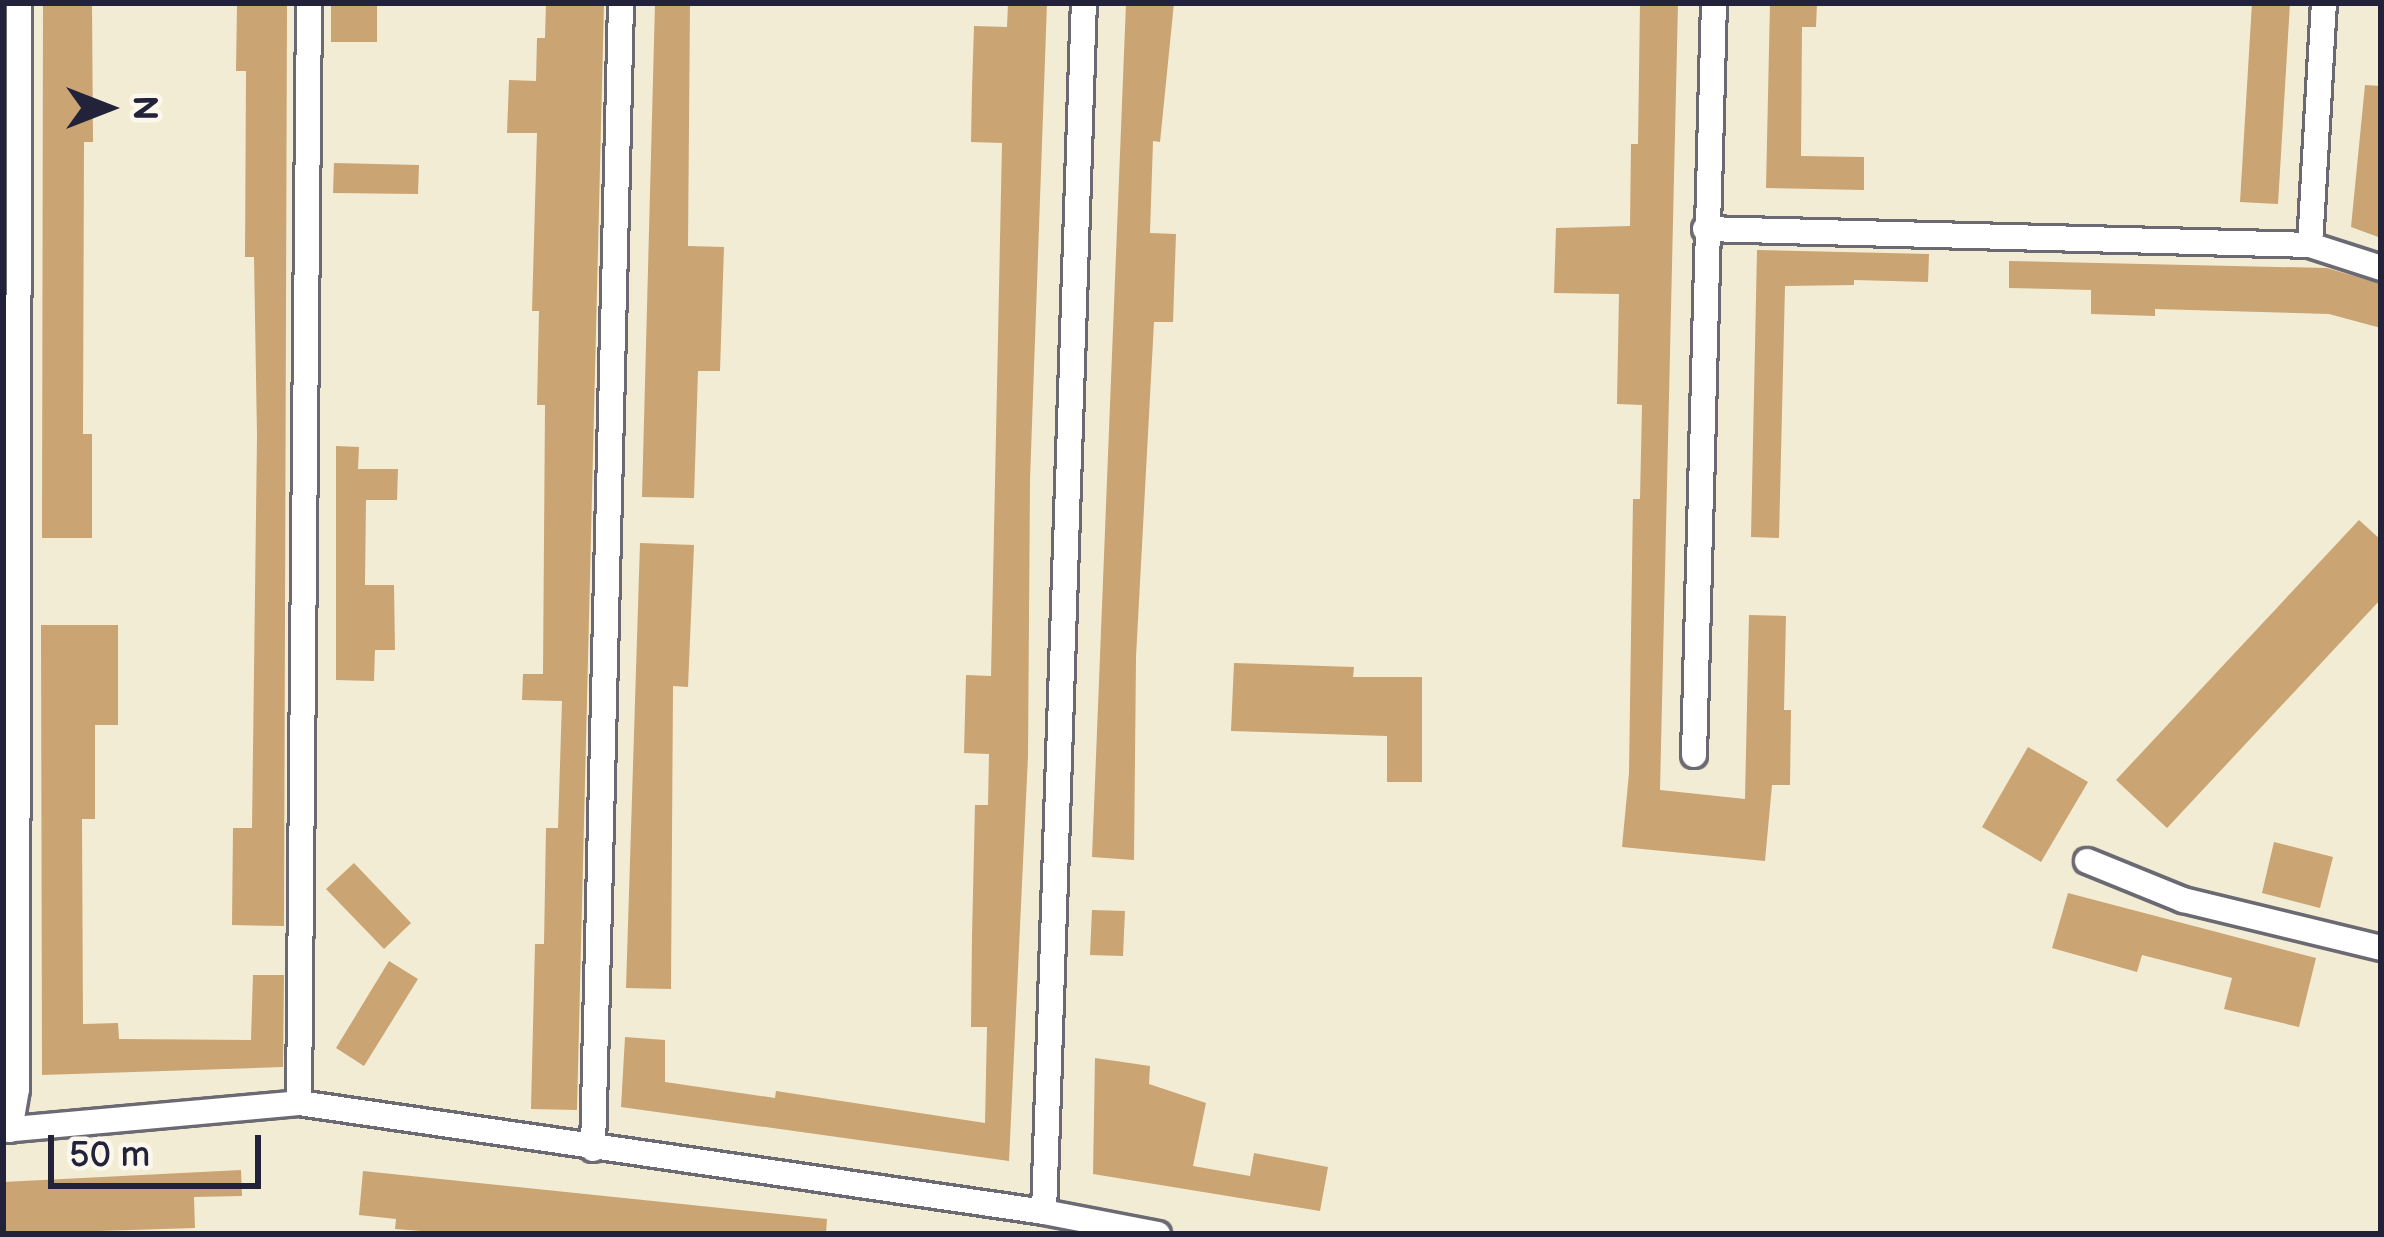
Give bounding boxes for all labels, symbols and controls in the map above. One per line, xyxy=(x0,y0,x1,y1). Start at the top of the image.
north arrow xyxy=(48,48,168,168)
text: N xyxy=(124,96,164,120)
scale bar xyxy=(54,1111,267,1185)
text: 50 m xyxy=(69,1134,150,1177)

